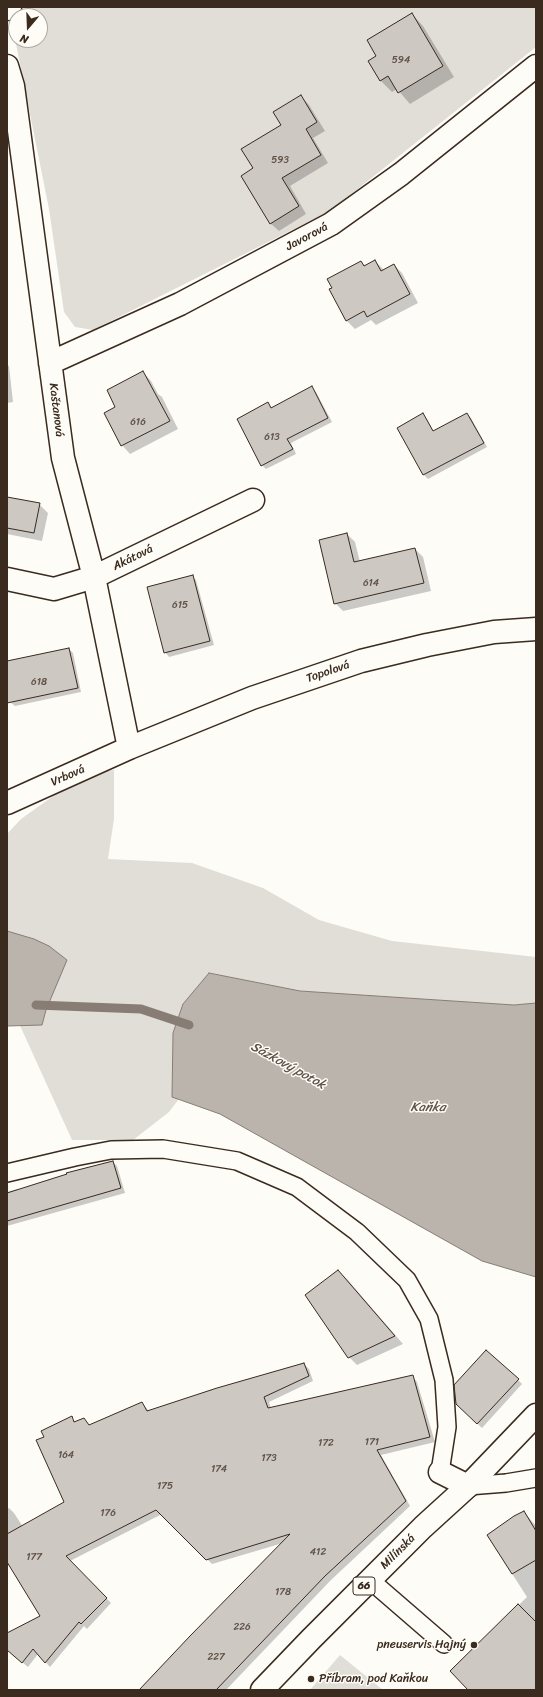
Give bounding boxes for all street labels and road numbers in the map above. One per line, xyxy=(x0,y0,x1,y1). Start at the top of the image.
street label: Javorová xyxy=(283,220,331,254)
street label: Kaštanová xyxy=(46,382,66,438)
street label: Akátová xyxy=(110,542,156,574)
street label: Topolová xyxy=(304,658,352,686)
street label: Vrbová xyxy=(49,762,87,790)
street label: Milínská xyxy=(377,1531,419,1573)
road number: 66 xyxy=(353,1577,375,1595)

